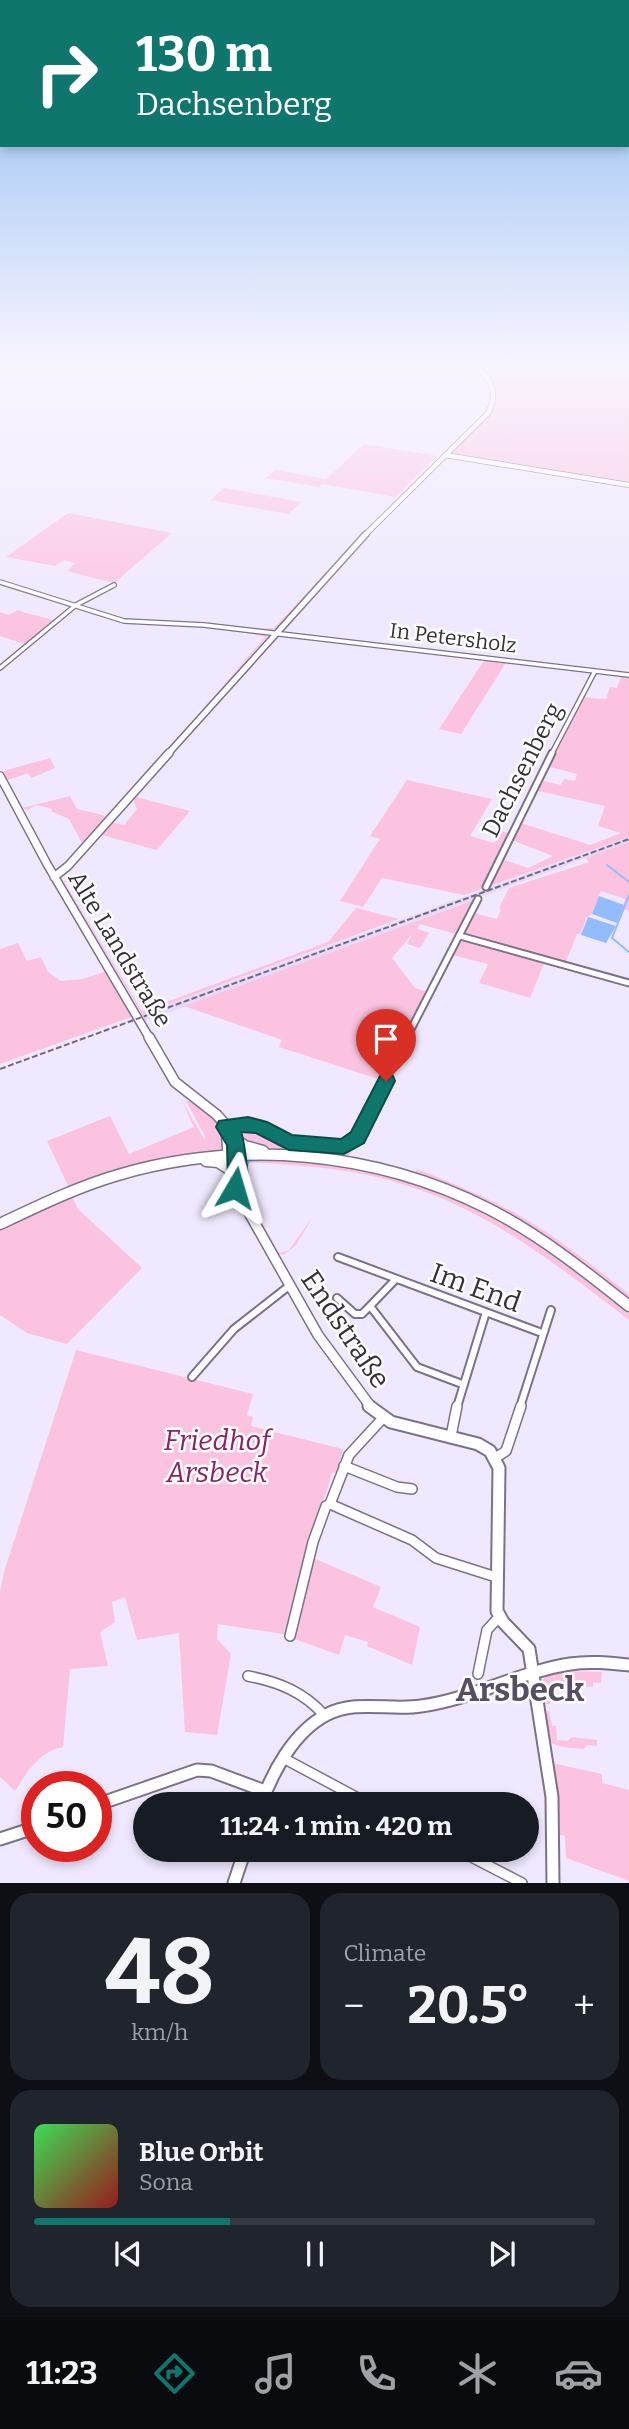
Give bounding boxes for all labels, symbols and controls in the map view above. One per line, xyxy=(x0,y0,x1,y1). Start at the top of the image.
text: 130 m xyxy=(136,25,272,84)
icon: right xyxy=(21,28,112,119)
text: Dachsenberg xyxy=(136,85,332,123)
street label: In Petersholz xyxy=(388,617,518,659)
street label: Dachsenberg xyxy=(476,698,568,842)
street label: Alte Landstraße xyxy=(62,866,178,1032)
pin xyxy=(356,1009,416,1081)
icon: arrive xyxy=(367,1020,405,1058)
position arrow xyxy=(198,1151,272,1225)
street label: Im End xyxy=(426,1256,525,1319)
street label: Endstraße xyxy=(294,1264,397,1394)
park label: Friedhof Arsbeck xyxy=(164,1424,274,1489)
district label: Arsbeck xyxy=(456,1670,585,1710)
speed limit sign: 50 xyxy=(21,1771,112,1862)
text: 11:24 · 1 min · 420 m xyxy=(220,1811,452,1842)
text: 48 xyxy=(105,1918,215,2027)
text: Climate xyxy=(344,1939,426,1967)
text: 20.5° xyxy=(407,1974,530,2037)
text: − xyxy=(344,1983,364,2029)
text: + xyxy=(573,1983,595,2029)
text: km/h xyxy=(131,2018,188,2046)
text: Blue Orbit xyxy=(139,2137,263,2168)
text: Sona xyxy=(139,2168,193,2196)
icon: previous xyxy=(109,2235,147,2273)
icon: pause xyxy=(296,2235,334,2273)
icon: next xyxy=(483,2235,521,2273)
icon: directions xyxy=(150,2349,199,2398)
icon: music xyxy=(251,2349,300,2398)
icon: phone xyxy=(352,2349,401,2398)
icon: climate xyxy=(453,2349,502,2398)
icon: car xyxy=(554,2349,603,2398)
text: 11:23 xyxy=(26,2354,98,2392)

